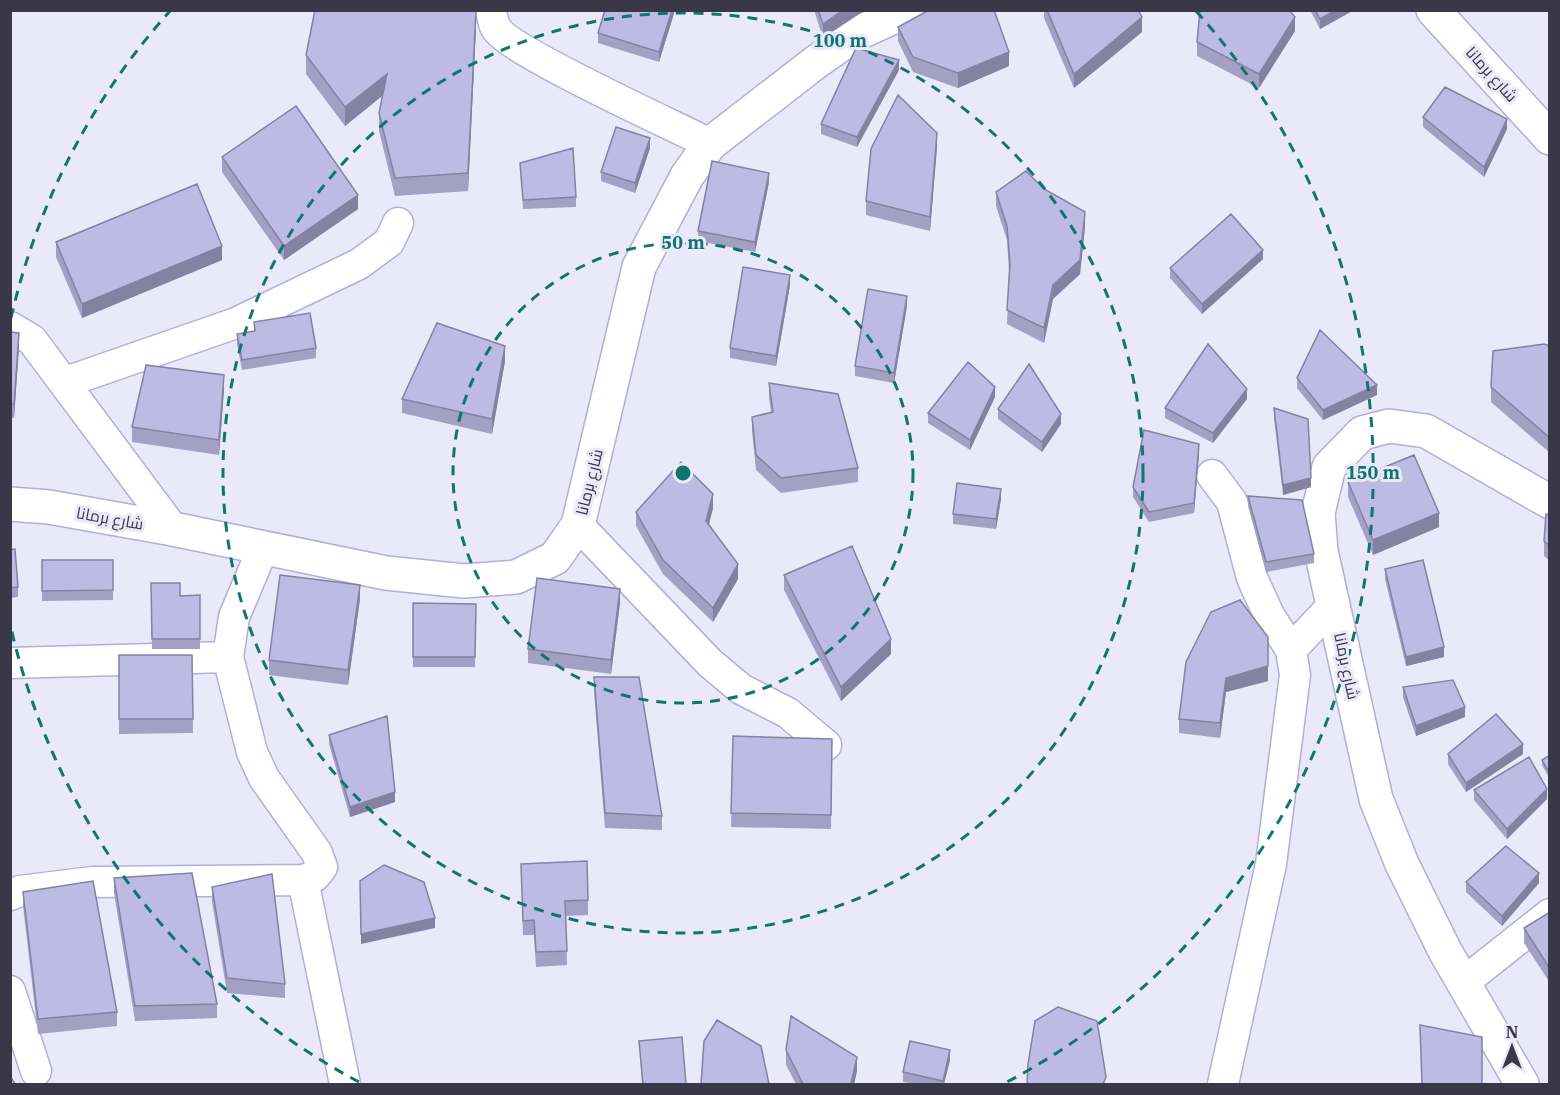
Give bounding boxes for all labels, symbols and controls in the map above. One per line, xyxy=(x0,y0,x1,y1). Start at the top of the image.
text: 100 m xyxy=(813,29,868,52)
street label: شارع برمانا xyxy=(1460,42,1522,107)
text: 50 m xyxy=(661,231,705,254)
street label: شارع برمانا xyxy=(571,447,609,518)
text: 150 m xyxy=(1346,461,1401,484)
centre of rings xyxy=(673,463,693,483)
street label: شارع برمانا xyxy=(75,502,145,536)
street label: شارع برمانا xyxy=(1328,631,1364,702)
north arrow xyxy=(1482,1017,1542,1077)
text: N xyxy=(1506,1022,1518,1042)

